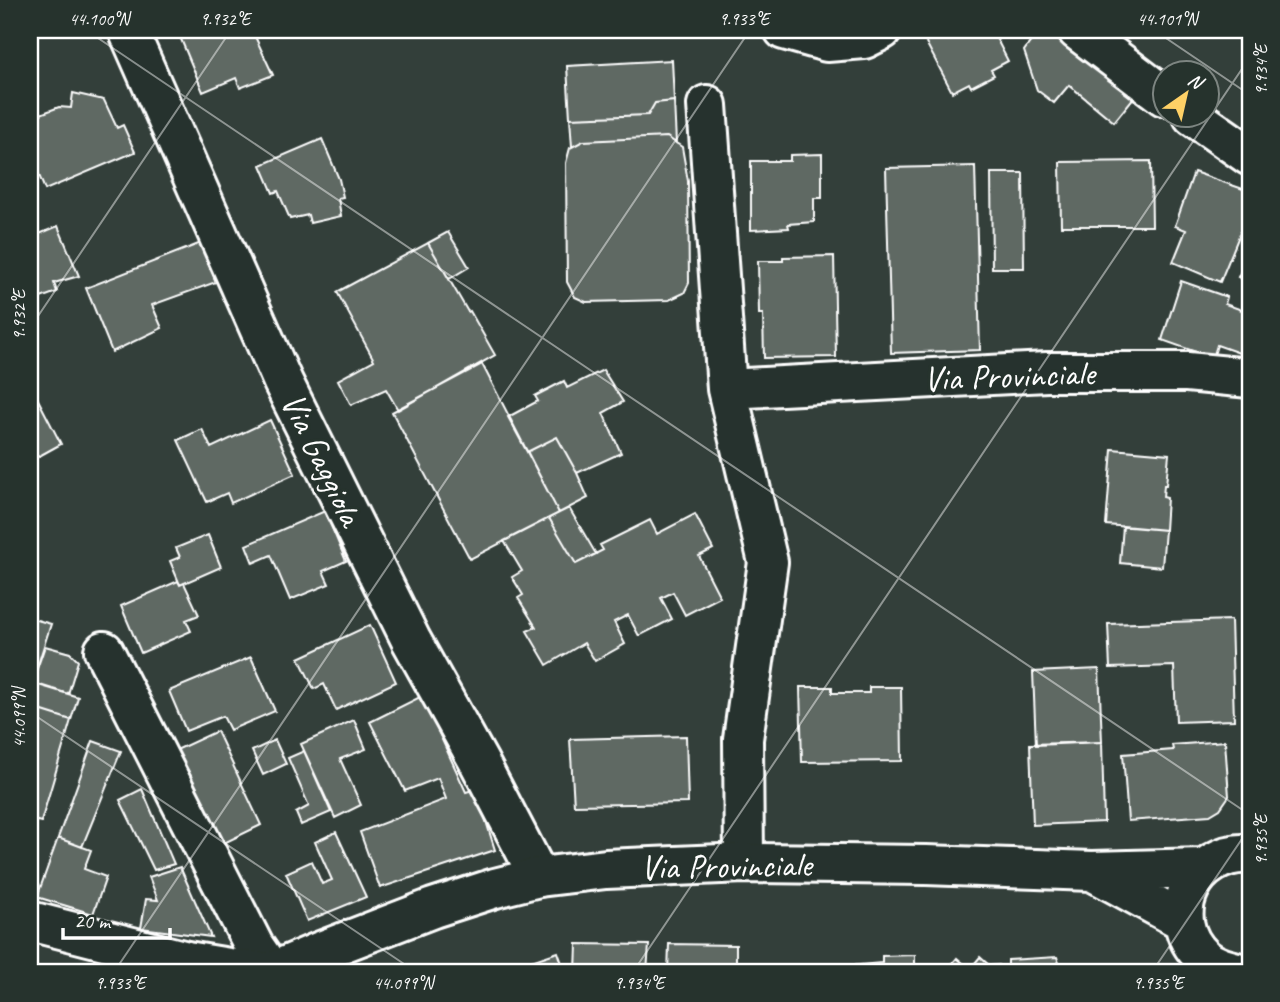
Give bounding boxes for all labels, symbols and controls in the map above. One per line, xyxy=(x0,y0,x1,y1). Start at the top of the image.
text: 44.100°N xyxy=(69,8,132,30)
text: 9.932°E xyxy=(200,8,253,30)
text: 9.933°E xyxy=(719,8,772,30)
text: 44.101°N xyxy=(1137,8,1200,30)
text: 9.934°E xyxy=(1250,42,1272,95)
north arrow xyxy=(1150,60,1220,130)
text: N xyxy=(1183,67,1209,96)
text: 9.932°E xyxy=(8,287,30,340)
street label: Via Provinciale xyxy=(923,350,1098,401)
street label: Via Gaggiola xyxy=(271,385,375,535)
text: 44.099°N xyxy=(8,685,30,748)
text: 9.935°E xyxy=(1250,812,1272,865)
street label: Via Provinciale xyxy=(640,842,815,890)
scale bar xyxy=(63,897,170,941)
text: 20 m xyxy=(74,908,112,934)
text: 9.933°E xyxy=(95,972,148,994)
text: 44.099°N xyxy=(373,972,436,994)
text: 9.934°E xyxy=(614,972,667,994)
text: 9.935°E xyxy=(1133,972,1186,994)

